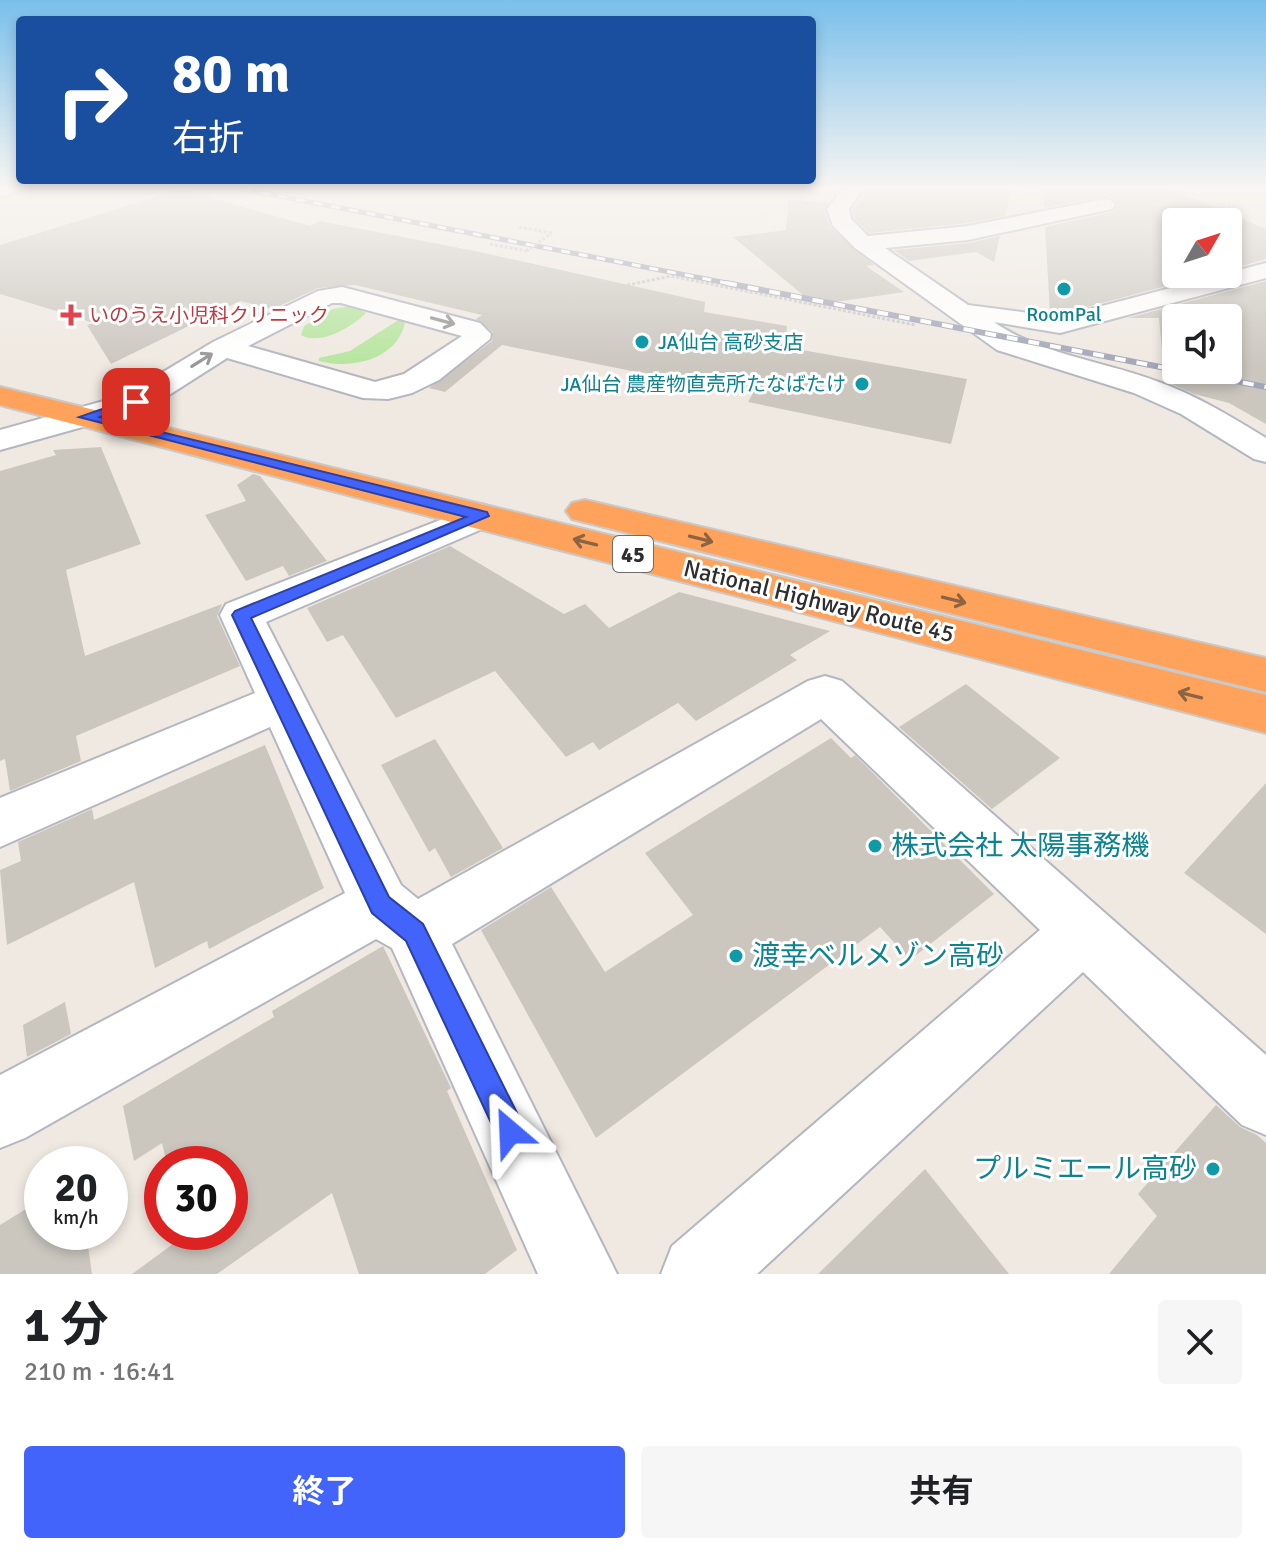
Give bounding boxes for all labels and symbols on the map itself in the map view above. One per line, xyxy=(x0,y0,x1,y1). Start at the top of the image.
north arrow xyxy=(1162,208,1242,288)
marker: RoomPal xyxy=(1055,280,1073,298)
place label: RoomPal xyxy=(1026,302,1102,327)
place label: いのうえ小児科クリニック xyxy=(89,303,329,328)
marker: いのうえ小児科クリニック xyxy=(60,304,82,326)
one-way arrow xyxy=(429,315,455,330)
place label: JA仙台 高砂支店 xyxy=(658,330,803,355)
marker: JA仙台 高砂支店 xyxy=(633,333,651,351)
one-way arrow xyxy=(190,352,213,368)
pin xyxy=(102,368,170,436)
place label: JA仙台 農産物直売所たなばたけ xyxy=(561,372,846,397)
marker: JA仙台 農産物直売所たなばたけ xyxy=(853,375,871,393)
one-way arrow xyxy=(688,532,714,547)
one-way arrow xyxy=(573,534,599,549)
road number: 45 xyxy=(613,536,653,572)
street label: National Highway Route 45 xyxy=(680,553,958,649)
one-way arrow xyxy=(940,593,966,608)
one-way arrow xyxy=(1178,687,1204,702)
place label: 株式会社 太陽事務機 xyxy=(891,829,1149,863)
marker: 株式会社 太陽事務機 xyxy=(866,837,884,855)
place label: 渡幸ベルメゾン高砂 xyxy=(752,939,1004,973)
marker: 渡幸ベルメゾン高砂 xyxy=(727,947,745,965)
position arrow xyxy=(468,1090,552,1174)
speed limit sign: 30 xyxy=(144,1146,248,1250)
place label: プルミエール高砂 xyxy=(973,1152,1197,1186)
marker: プルミエール高砂 xyxy=(1204,1160,1222,1178)

